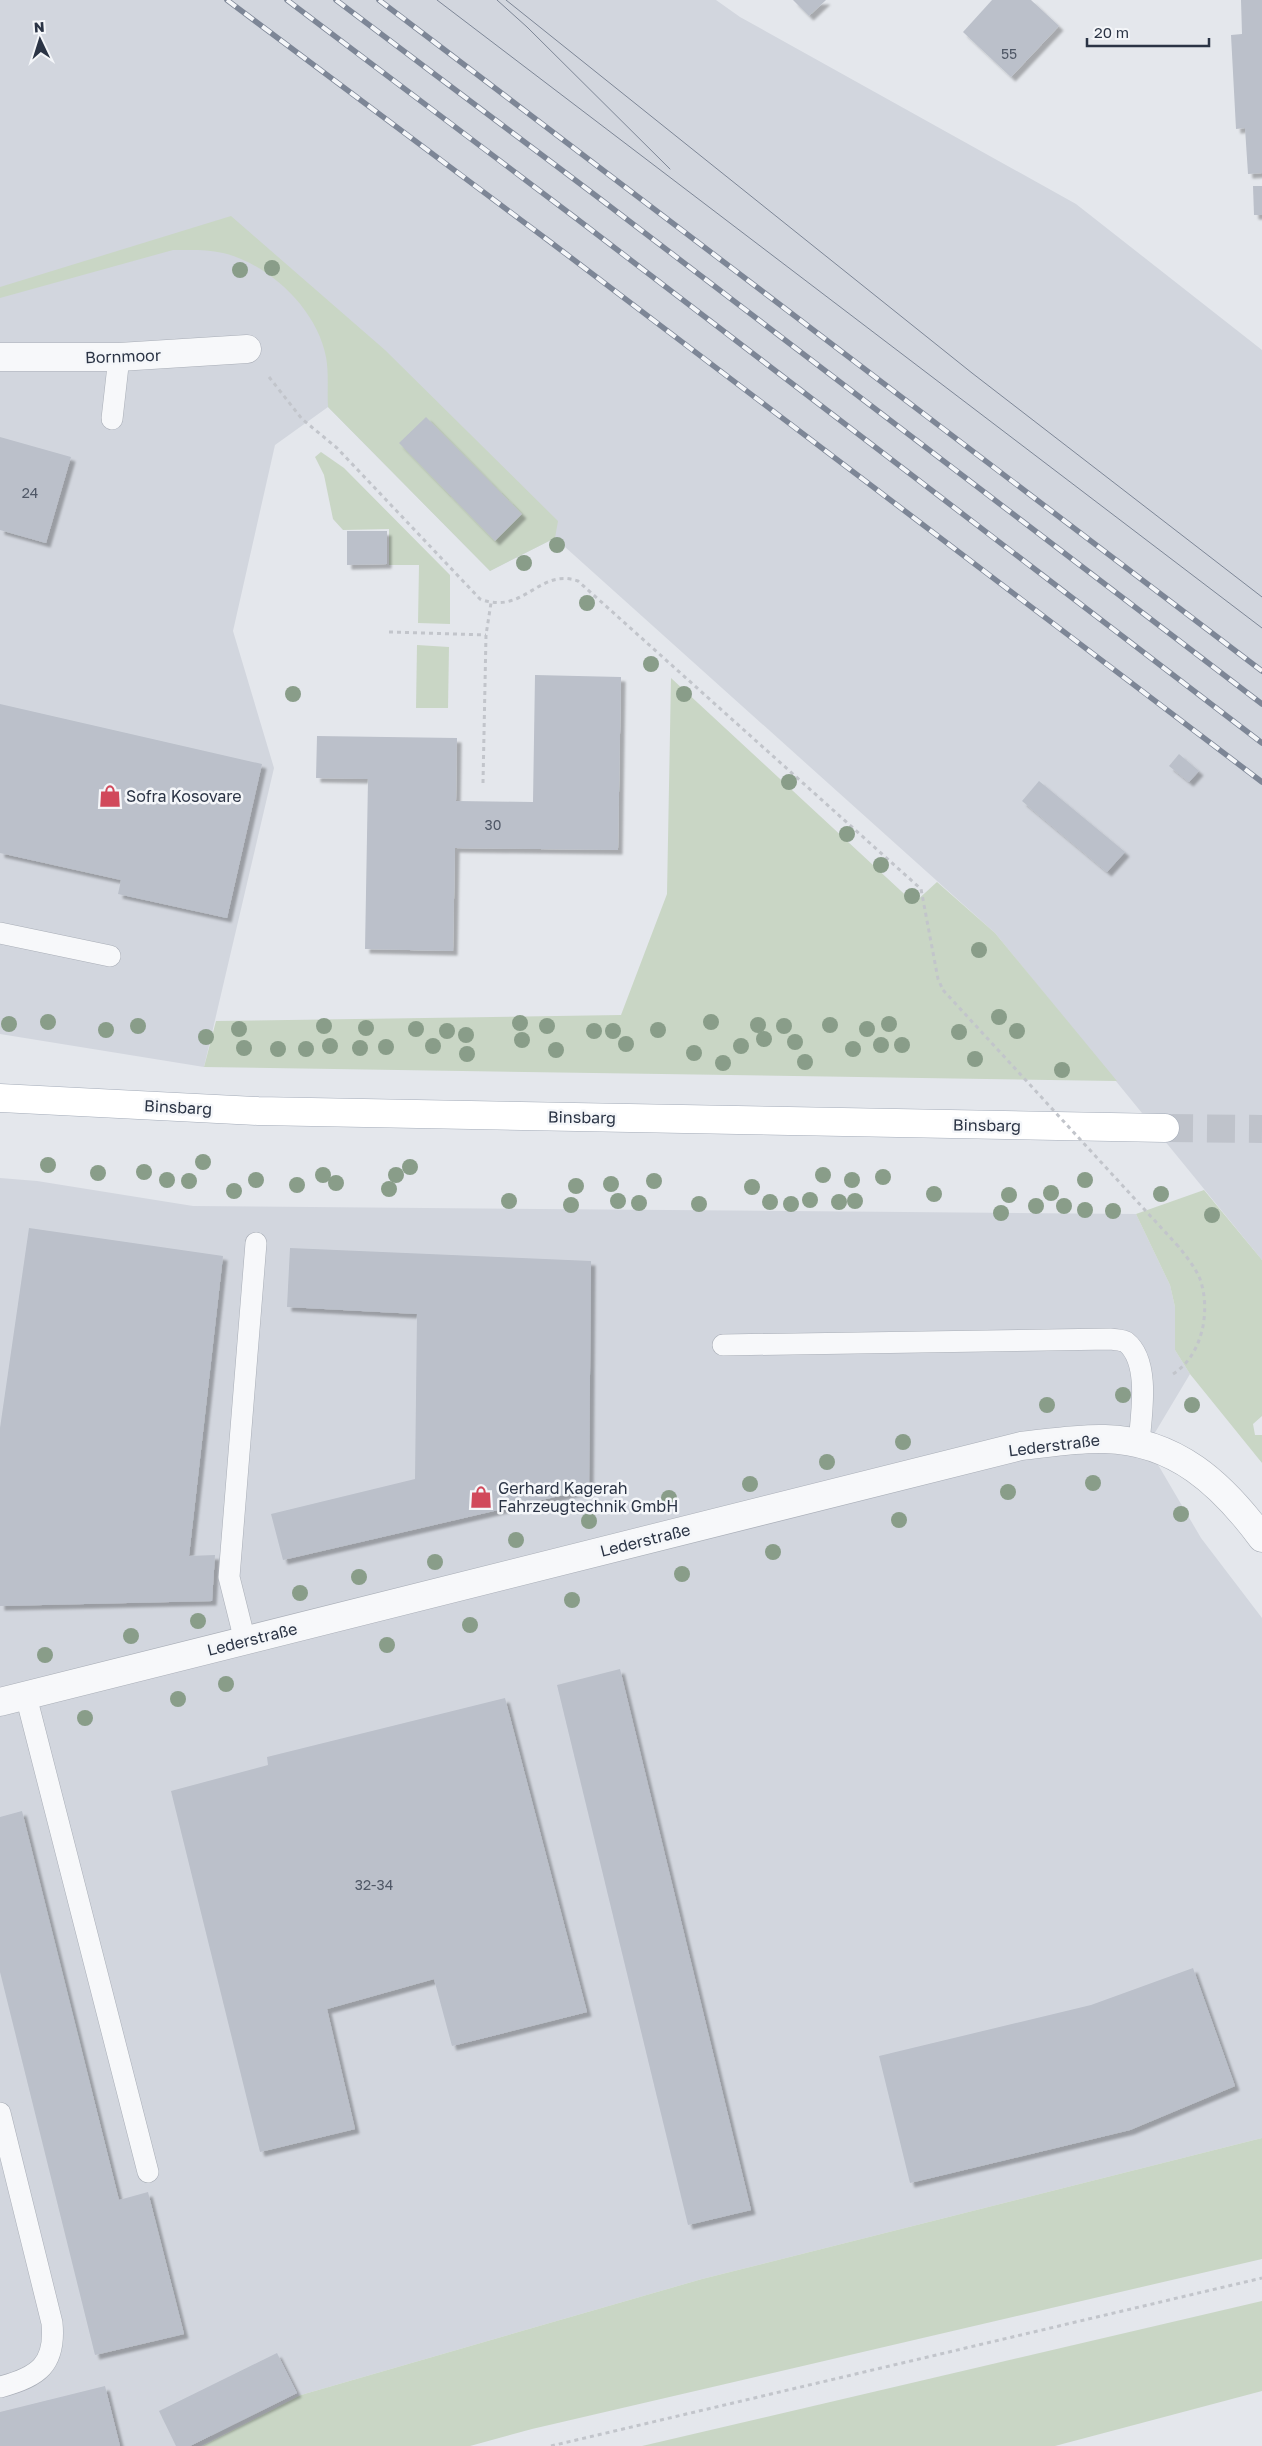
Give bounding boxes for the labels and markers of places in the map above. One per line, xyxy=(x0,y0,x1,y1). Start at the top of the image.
shop icon: Sofra Kosovare xyxy=(97,783,123,809)
place label: Sofra Kosovare xyxy=(126,786,242,806)
place label: Gerhard Kagerah Fahrzeugtechnik GmbH xyxy=(498,1478,678,1516)
shop icon: Gerhard Kagerah Fahrzeugtechnik GmbH xyxy=(468,1484,494,1510)

